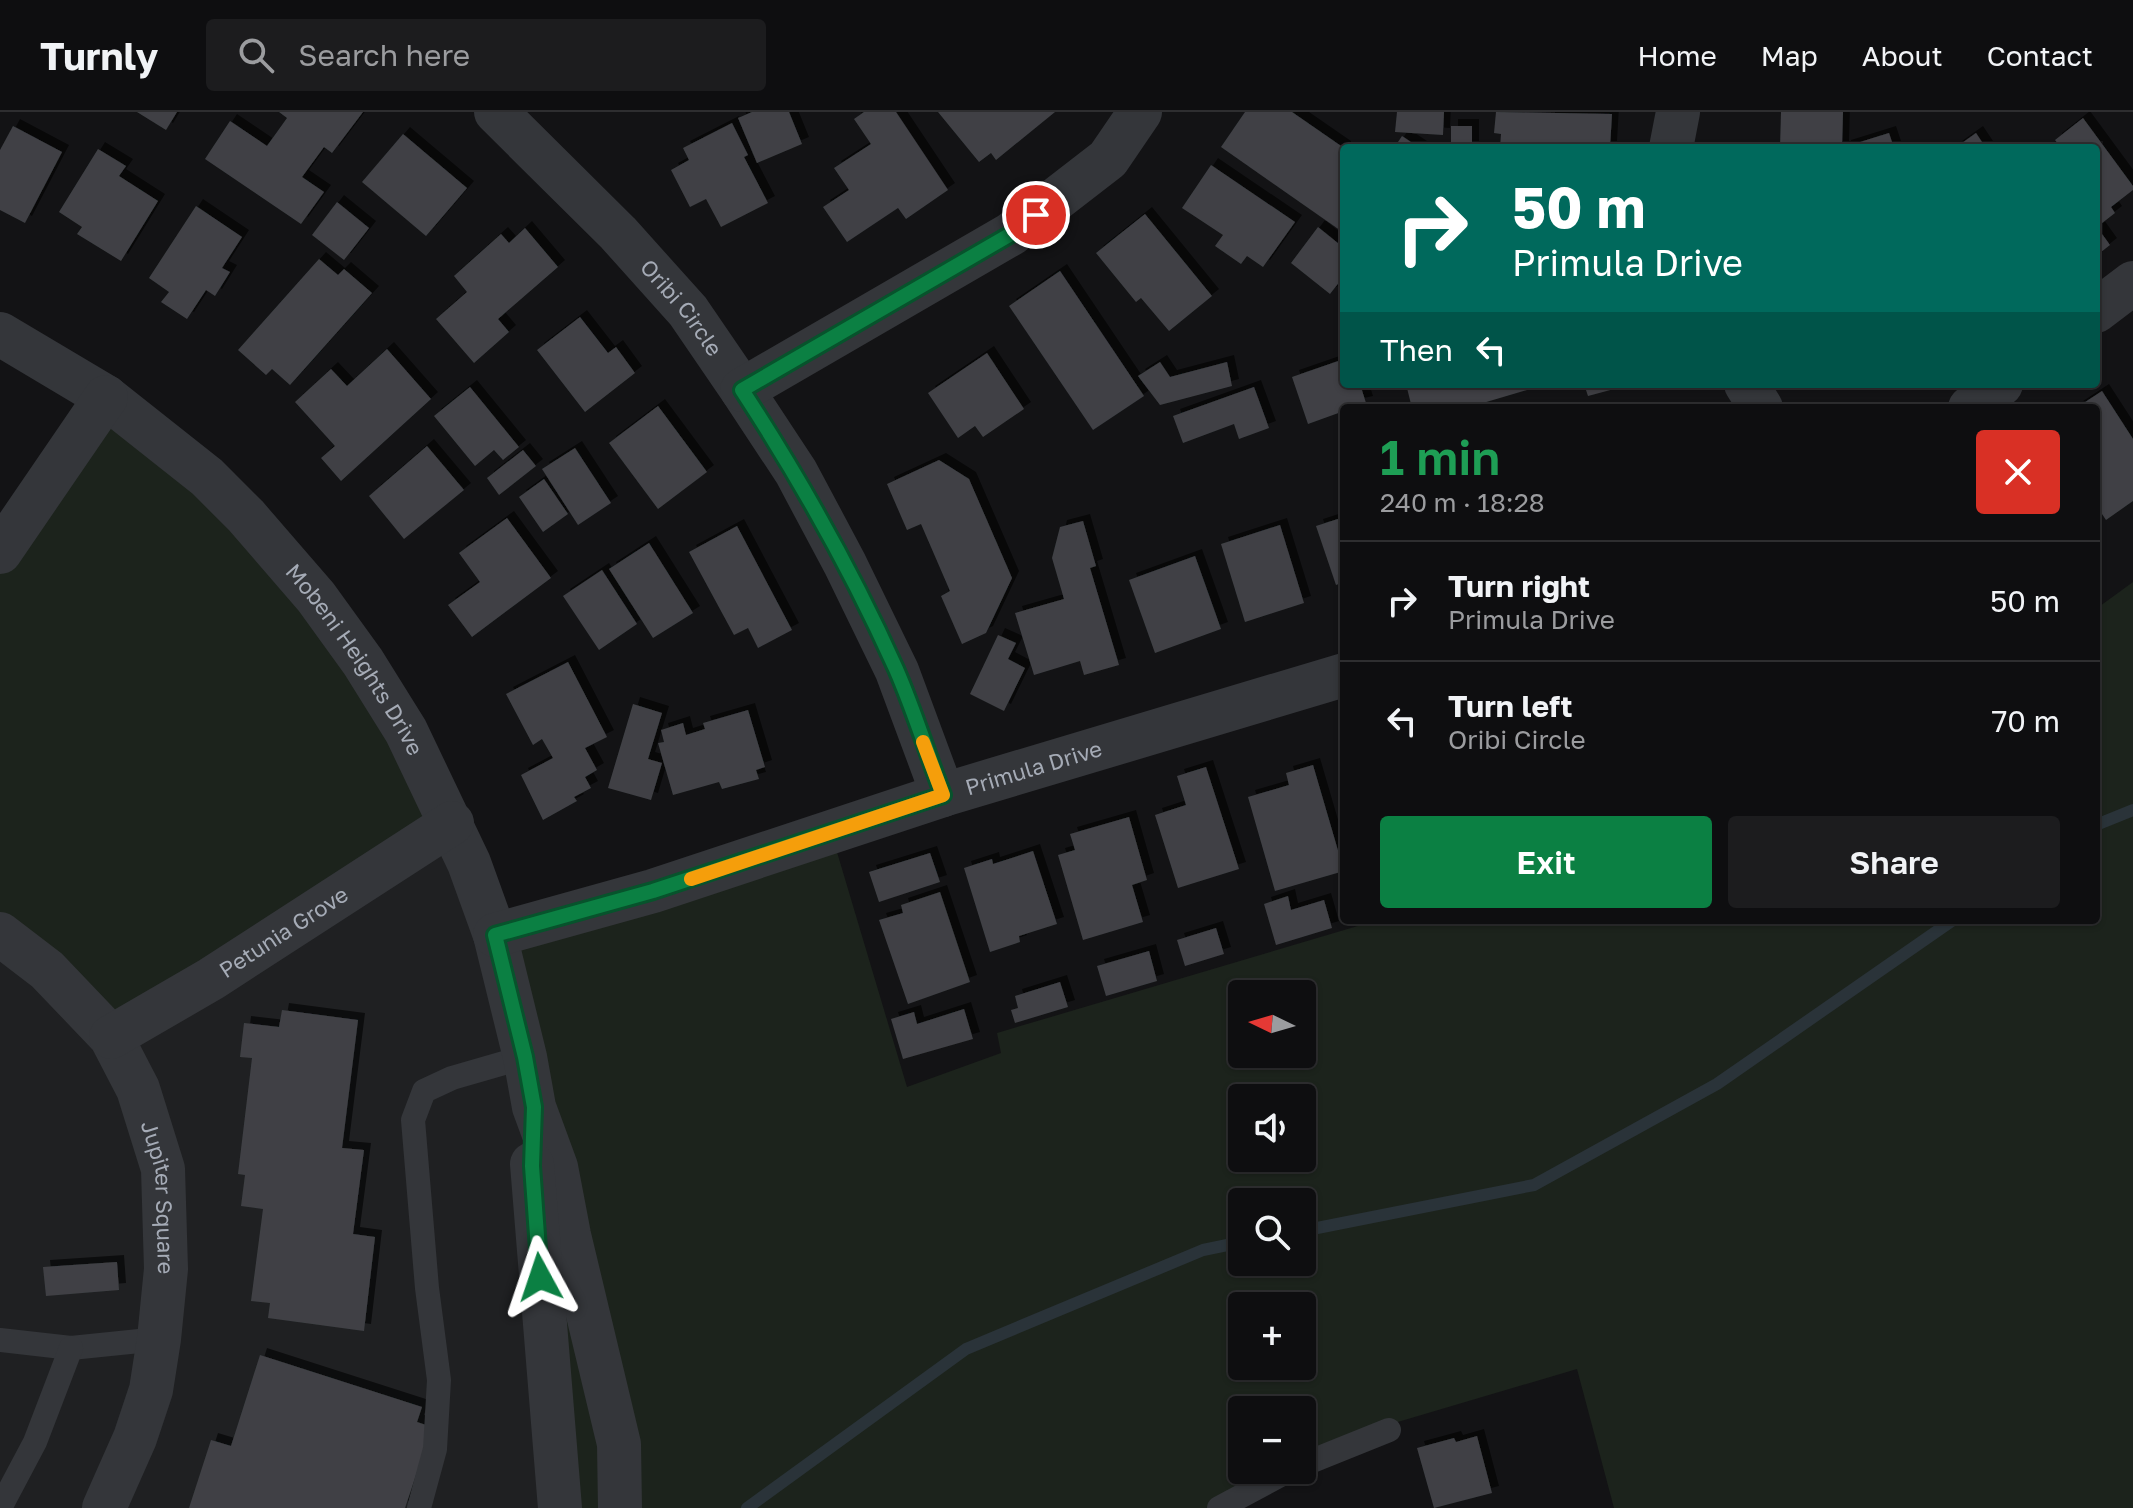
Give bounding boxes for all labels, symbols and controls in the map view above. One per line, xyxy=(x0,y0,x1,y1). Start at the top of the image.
search box xyxy=(206,19,766,91)
text: Turnly xyxy=(40,33,158,78)
icon: search xyxy=(234,33,278,77)
text: Search here xyxy=(298,37,470,73)
text: Home xyxy=(1638,39,1717,72)
text: Map xyxy=(1761,39,1818,72)
text: About xyxy=(1862,39,1943,72)
text: Contact xyxy=(1987,39,2093,72)
text: 50 m xyxy=(1512,173,1646,240)
icon: right xyxy=(1380,176,1484,280)
pin xyxy=(1002,181,1070,249)
icon: arrive xyxy=(1014,193,1058,237)
text: Primula Drive xyxy=(1512,241,1743,284)
street label: Oribi Circle xyxy=(635,253,729,361)
icon: left xyxy=(1469,328,1513,372)
text: Then xyxy=(1380,332,1453,368)
text: 1 min xyxy=(1380,428,1500,486)
button: close xyxy=(1976,430,2060,514)
text: 240 m · 18:28 xyxy=(1380,487,1545,518)
street label: Mobeni Heights Drive xyxy=(280,558,429,759)
text: Turn right xyxy=(1448,568,1590,604)
icon: right xyxy=(1380,579,1424,623)
text: 50 m xyxy=(1990,583,2060,619)
text: Primula Drive xyxy=(1448,604,1615,635)
text: Turn left xyxy=(1448,688,1573,724)
icon: left xyxy=(1380,699,1424,743)
text: 70 m xyxy=(1991,703,2060,739)
text: Oribi Circle xyxy=(1448,724,1586,755)
street label: Primula Drive xyxy=(962,734,1105,801)
button: Exit xyxy=(1380,816,1712,908)
button: Share xyxy=(1728,816,2060,908)
street label: Petunia Grove xyxy=(214,880,353,983)
north arrow xyxy=(1228,980,1316,1068)
map controls xyxy=(1228,980,1316,1484)
button: sound xyxy=(1228,1084,1316,1172)
street label: Jupiter Square xyxy=(136,1117,180,1275)
button: search xyxy=(1228,1188,1316,1276)
position arrow xyxy=(498,1235,582,1319)
button: + xyxy=(1228,1292,1316,1380)
button: − xyxy=(1228,1396,1316,1484)

